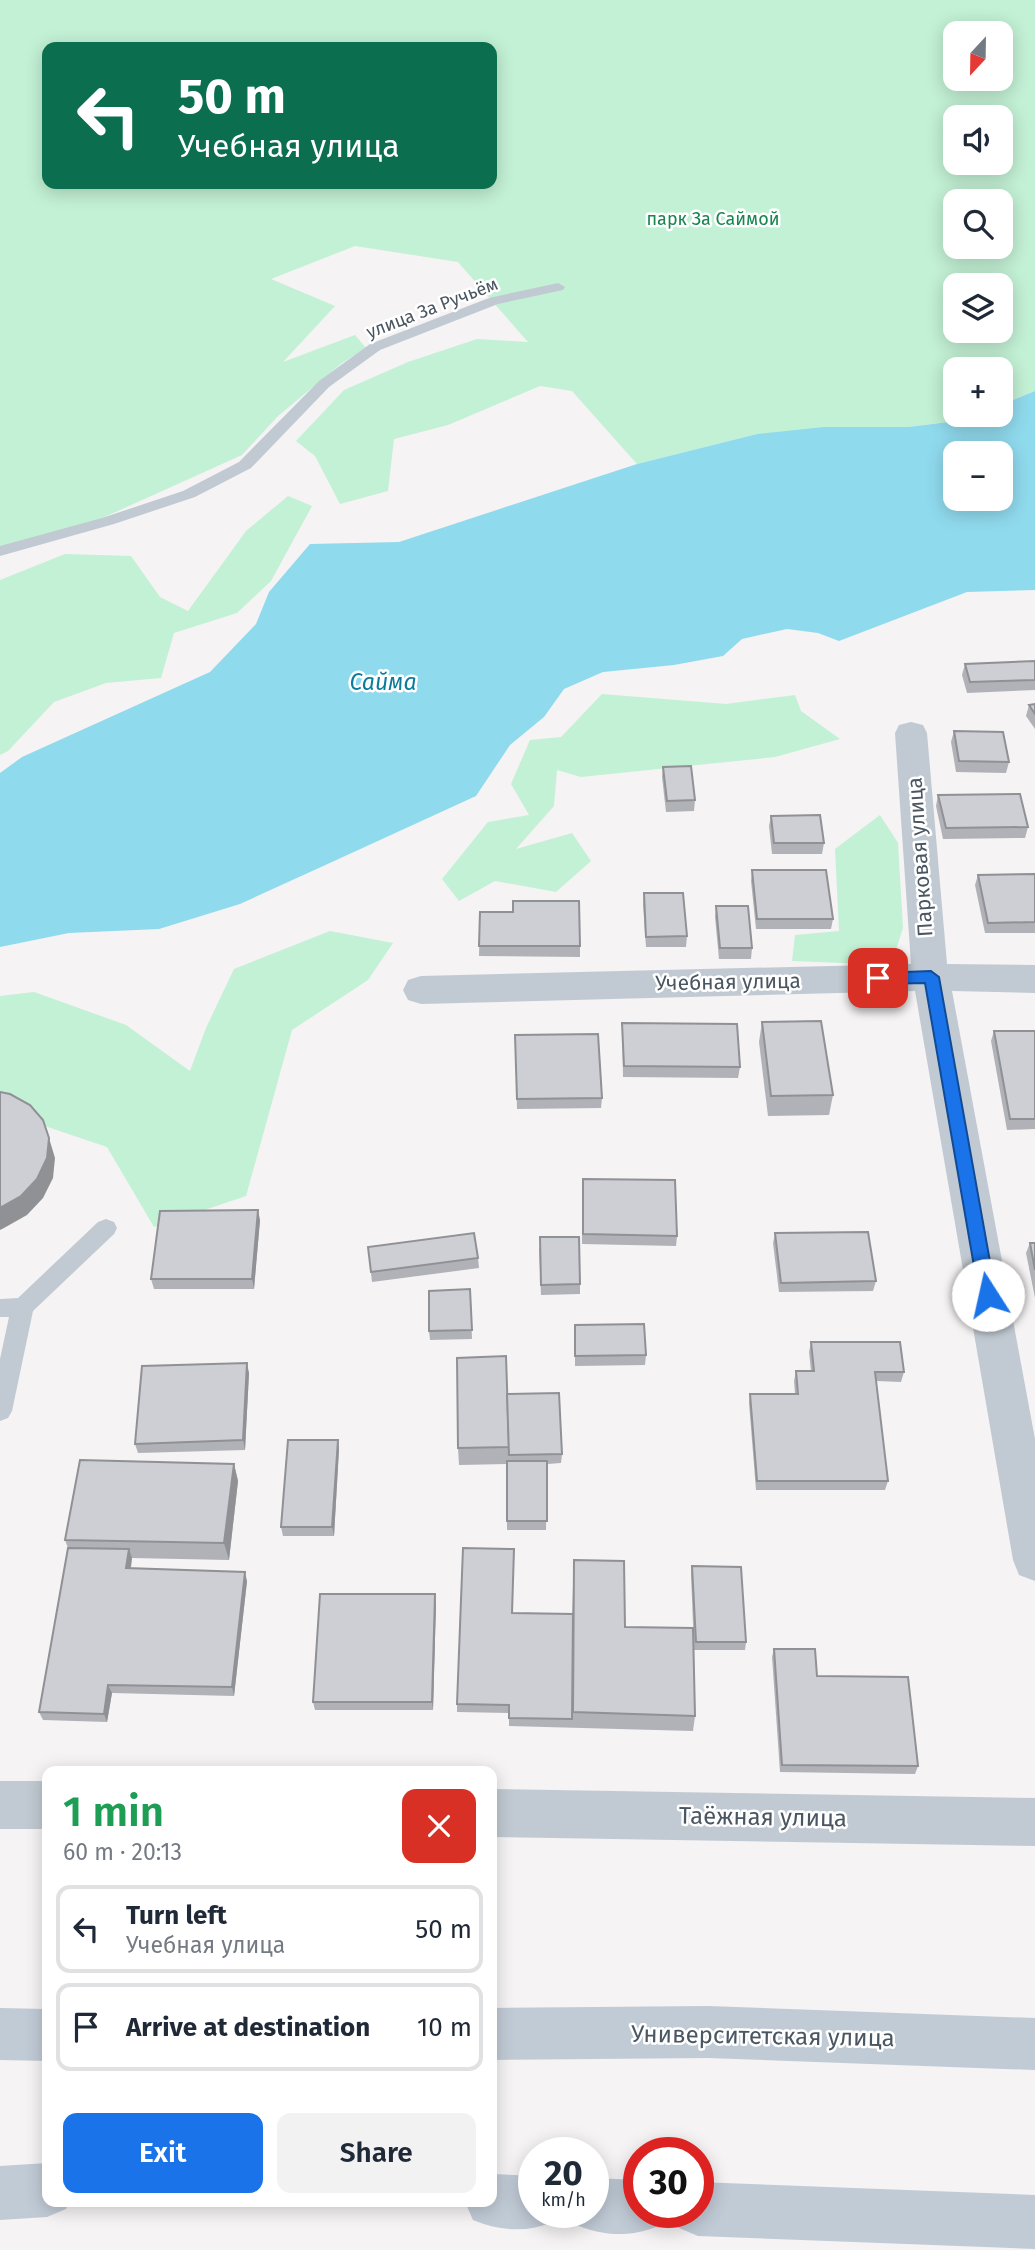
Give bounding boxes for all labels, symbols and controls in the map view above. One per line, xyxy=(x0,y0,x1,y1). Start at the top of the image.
north arrow xyxy=(943,21,1013,91)
map controls xyxy=(943,21,1013,511)
text: 50 m xyxy=(178,67,286,126)
icon: left xyxy=(63,70,154,161)
button: sound xyxy=(943,105,1013,175)
text: Учебная улица xyxy=(178,127,400,165)
button: search xyxy=(943,189,1013,259)
park label: парк За Саймой xyxy=(646,208,780,230)
street label: улица За Ручьём xyxy=(363,273,501,343)
button: layers xyxy=(943,273,1013,343)
button: + xyxy=(943,357,1013,427)
button: − xyxy=(943,441,1013,511)
water label: Сайма xyxy=(349,668,417,696)
street label: Парковая улица xyxy=(901,776,939,938)
pin xyxy=(848,948,908,1008)
icon: arrive xyxy=(859,959,897,997)
street label: Учебная улица xyxy=(655,968,801,996)
position arrow xyxy=(951,1258,1025,1332)
text: 1 min xyxy=(63,1787,164,1837)
button: close xyxy=(402,1789,476,1863)
street label: Таёжная улица xyxy=(679,1802,847,1832)
text: 60 m · 20:13 xyxy=(63,1838,182,1866)
text: Turn left xyxy=(126,1900,227,1931)
icon: left xyxy=(67,1910,105,1948)
text: 50 m xyxy=(415,1914,472,1945)
text: Учебная улица xyxy=(126,1931,285,1959)
icon: arrive xyxy=(67,2008,105,2046)
text: Arrive at destination xyxy=(126,2012,370,2043)
text: 10 m xyxy=(417,2012,472,2043)
street label: Университетская улица xyxy=(631,2020,895,2052)
button: Exit xyxy=(63,2113,263,2193)
button: Share xyxy=(277,2113,476,2193)
speed limit sign: 30 xyxy=(623,2137,714,2228)
text: 20 xyxy=(544,2152,583,2194)
text: km/h xyxy=(541,2189,586,2211)

